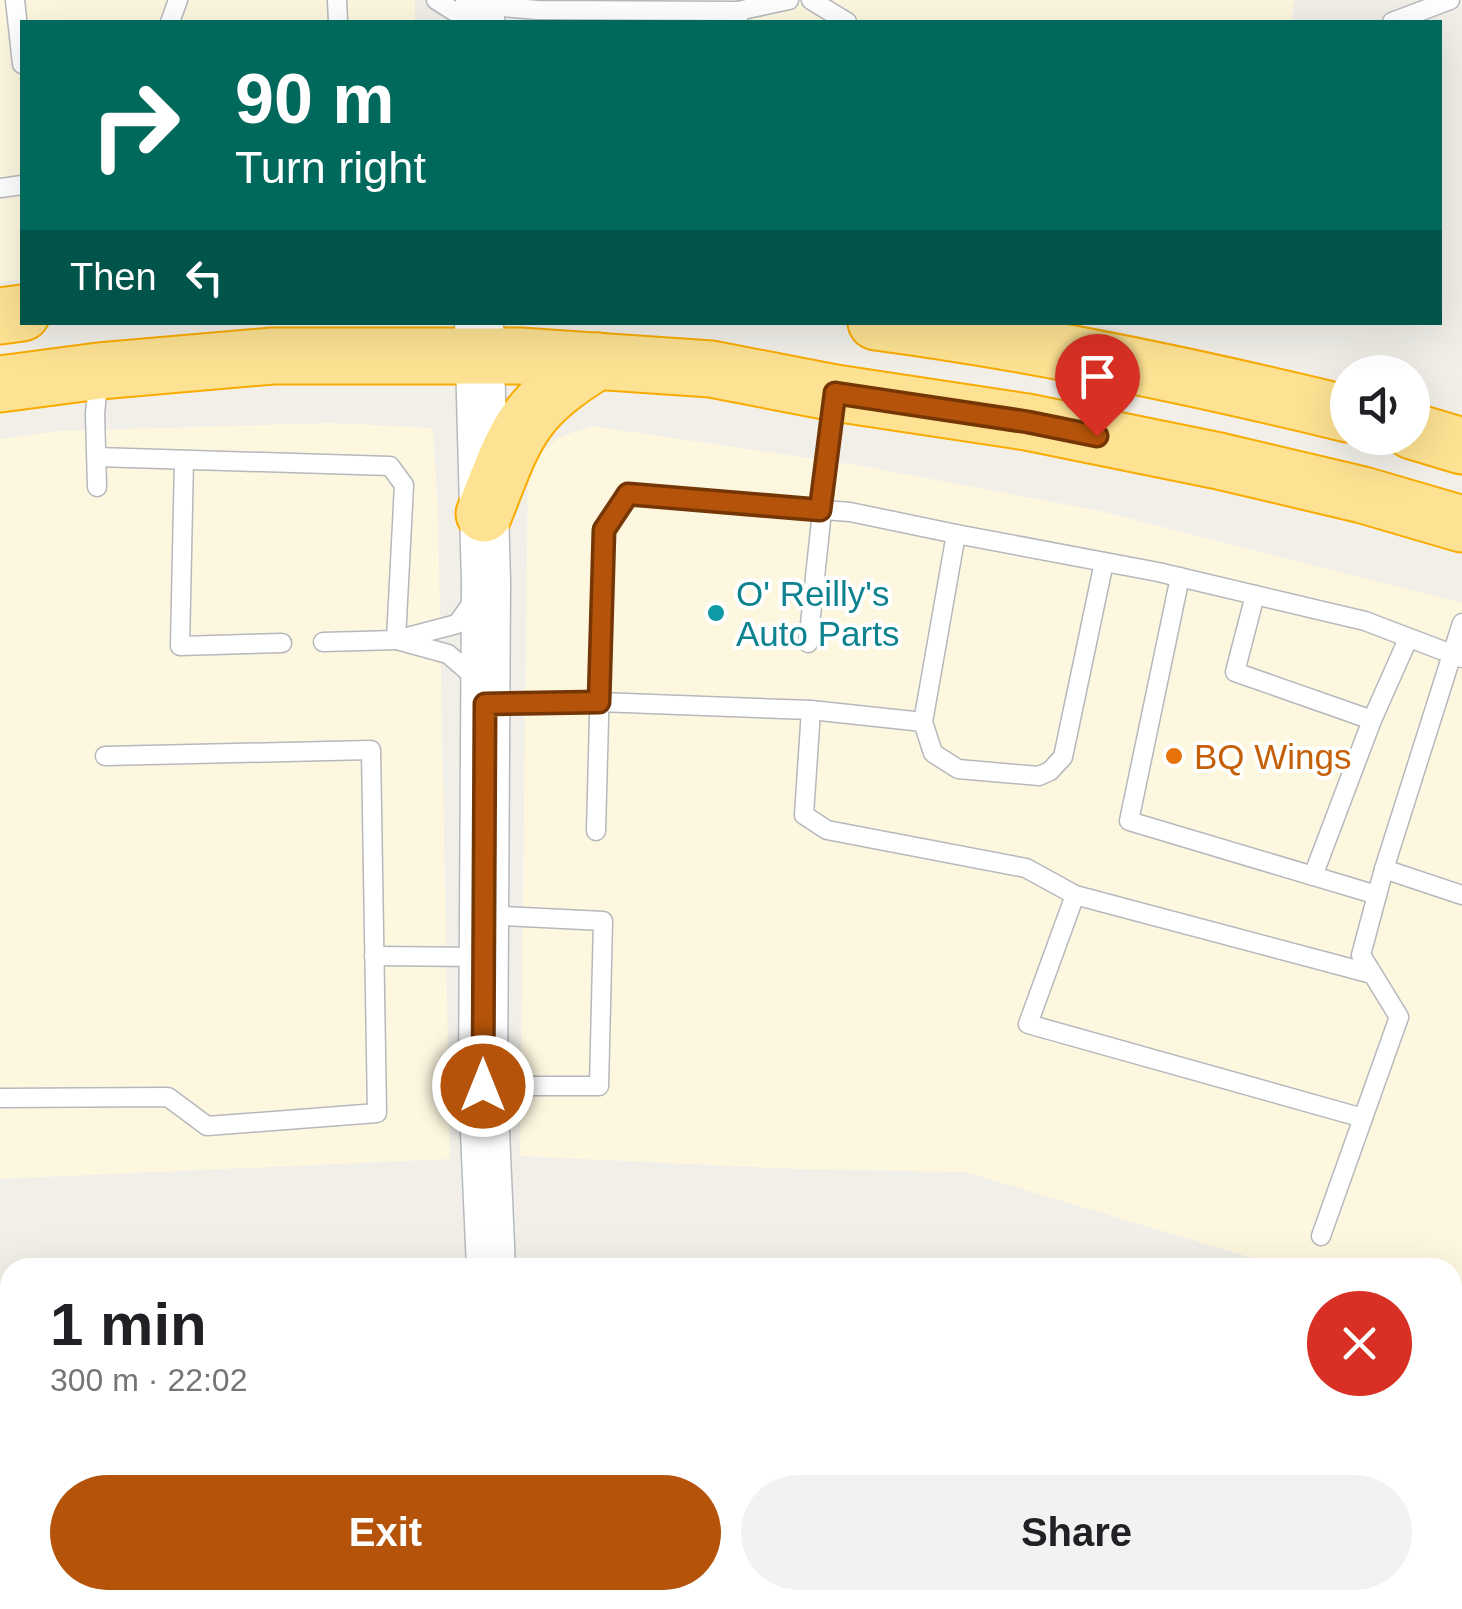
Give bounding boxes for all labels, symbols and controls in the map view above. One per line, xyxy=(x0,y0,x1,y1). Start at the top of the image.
icon: right xyxy=(70,60,200,190)
text: 90 m xyxy=(235,60,395,138)
text: Turn right xyxy=(235,142,426,193)
icon: left xyxy=(177,250,232,305)
text: Then xyxy=(70,256,157,298)
pin xyxy=(1055,334,1140,437)
icon: arrive xyxy=(1070,349,1125,404)
map controls xyxy=(1330,355,1430,455)
button: sound xyxy=(1330,355,1430,455)
place label: O' Reilly's Auto Parts xyxy=(736,574,899,653)
marker: O' Reilly's Auto Parts xyxy=(705,602,727,624)
place label: BQ Wings xyxy=(1194,737,1352,776)
marker: BQ Wings xyxy=(1163,745,1185,767)
position arrow xyxy=(431,1034,535,1138)
text: 1 min xyxy=(50,1291,207,1358)
button: close xyxy=(1307,1291,1412,1396)
text: 300 m · 22:02 xyxy=(50,1362,247,1398)
button: Exit xyxy=(50,1475,721,1590)
button: Share xyxy=(741,1475,1412,1590)

